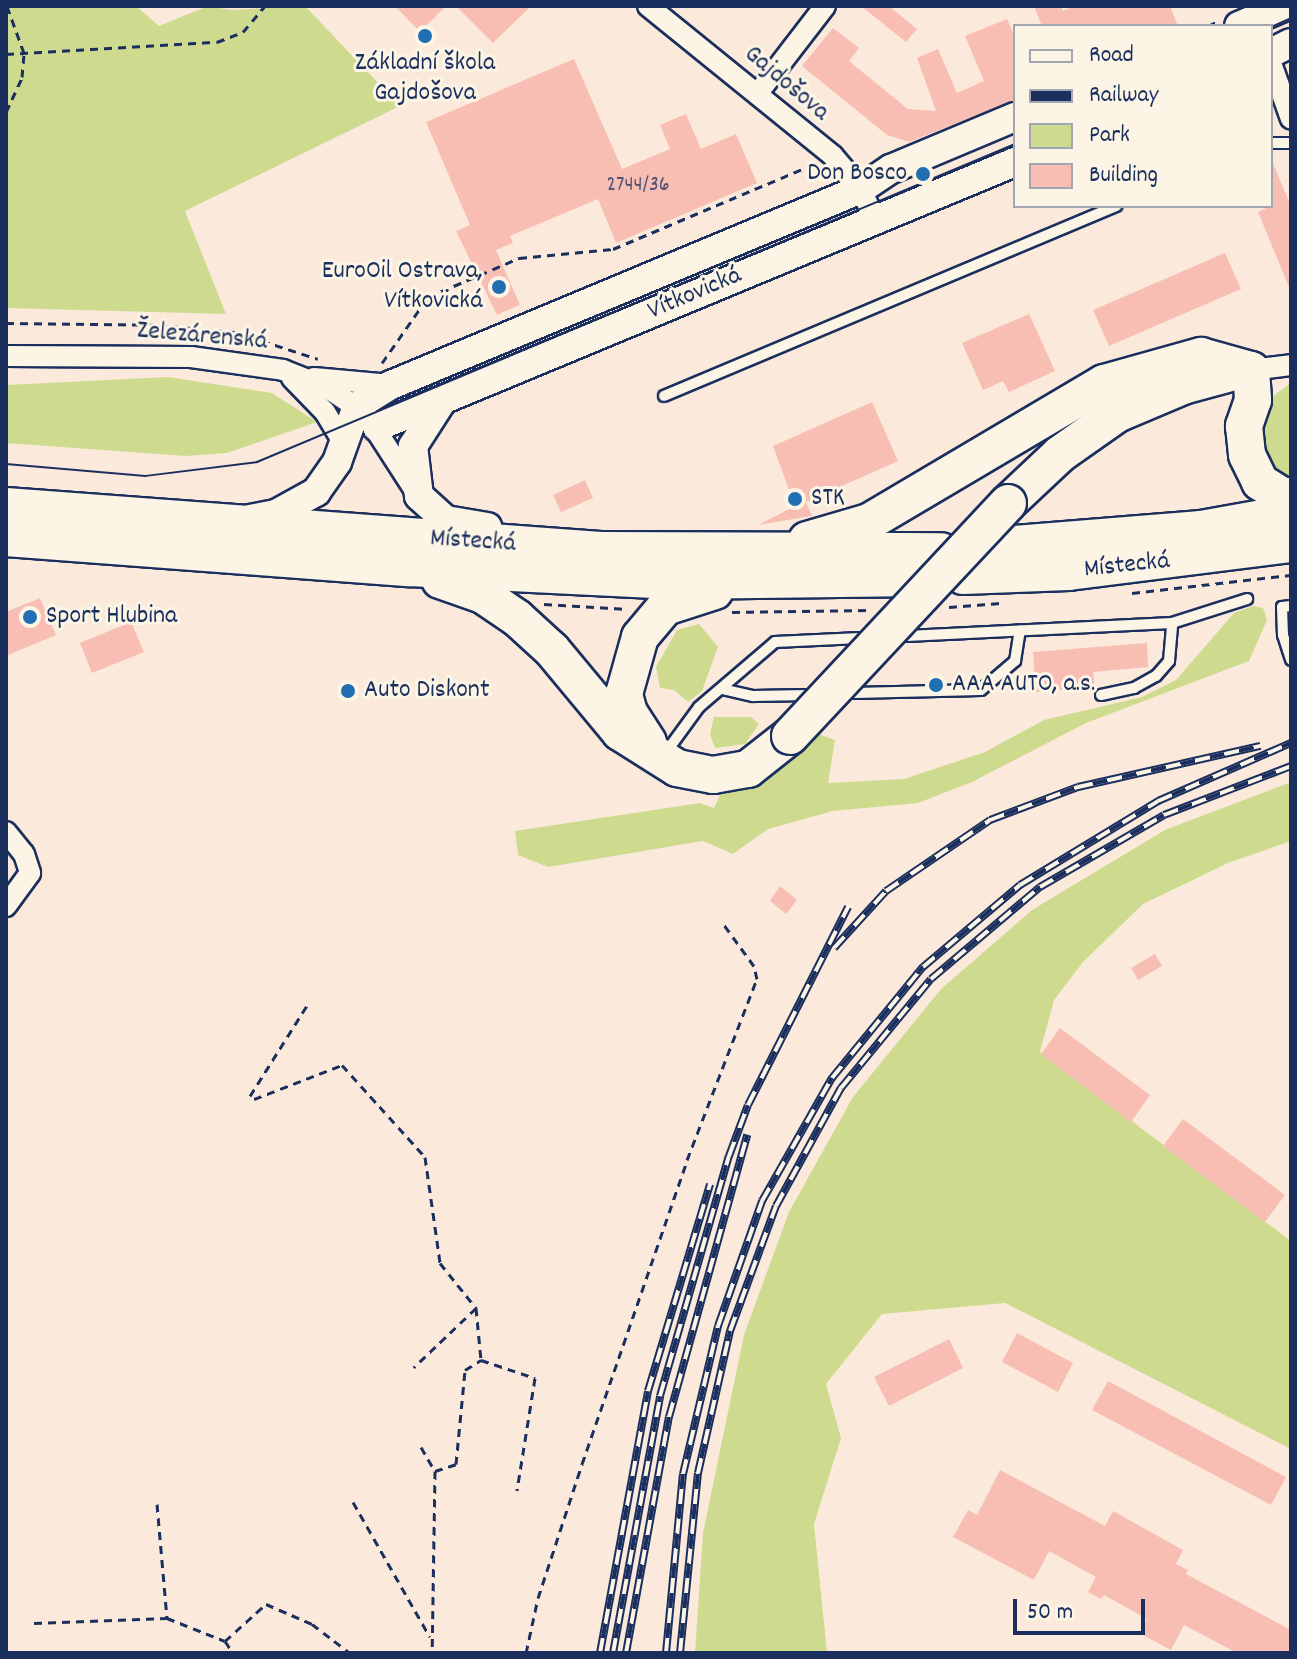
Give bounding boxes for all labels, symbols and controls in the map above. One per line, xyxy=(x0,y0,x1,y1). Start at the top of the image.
legend xyxy=(1013,24,1273,208)
marker: Základní škola Gajdošova xyxy=(416,27,434,45)
street label: Gajdošova xyxy=(737,39,835,129)
text: Road xyxy=(1089,39,1134,73)
place label: Základní škola Gajdošova xyxy=(355,48,495,110)
text: Railway xyxy=(1089,79,1158,113)
text: Park xyxy=(1089,119,1130,153)
place label: Don Bosco xyxy=(807,158,907,190)
text: Building xyxy=(1089,159,1158,193)
marker: Don Bosco xyxy=(914,165,932,183)
house number: 2744/36 xyxy=(606,173,670,199)
place label: EuroOil Ostrava, Vítkovická xyxy=(322,256,483,318)
street label: Vítkovická xyxy=(643,260,747,328)
marker: EuroOil Ostrava, Vítkovická xyxy=(490,278,508,296)
street label: Železárenská xyxy=(135,316,269,358)
place label: STK xyxy=(811,483,845,515)
marker: STK xyxy=(786,490,804,508)
street label: Místecká xyxy=(429,523,517,561)
street label: Místecká xyxy=(1083,546,1171,586)
place label: Sport Hlubina xyxy=(46,601,177,633)
marker: Sport Hlubina xyxy=(21,608,39,626)
place label: AAA AUTO, a.s. xyxy=(952,669,1095,701)
place label: Auto Diskont xyxy=(364,675,489,707)
marker: AAA AUTO, a.s. xyxy=(927,676,945,694)
marker: Auto Diskont xyxy=(339,682,357,700)
scale bar xyxy=(1017,1583,1149,1633)
text: 50 m xyxy=(1027,1596,1073,1630)

